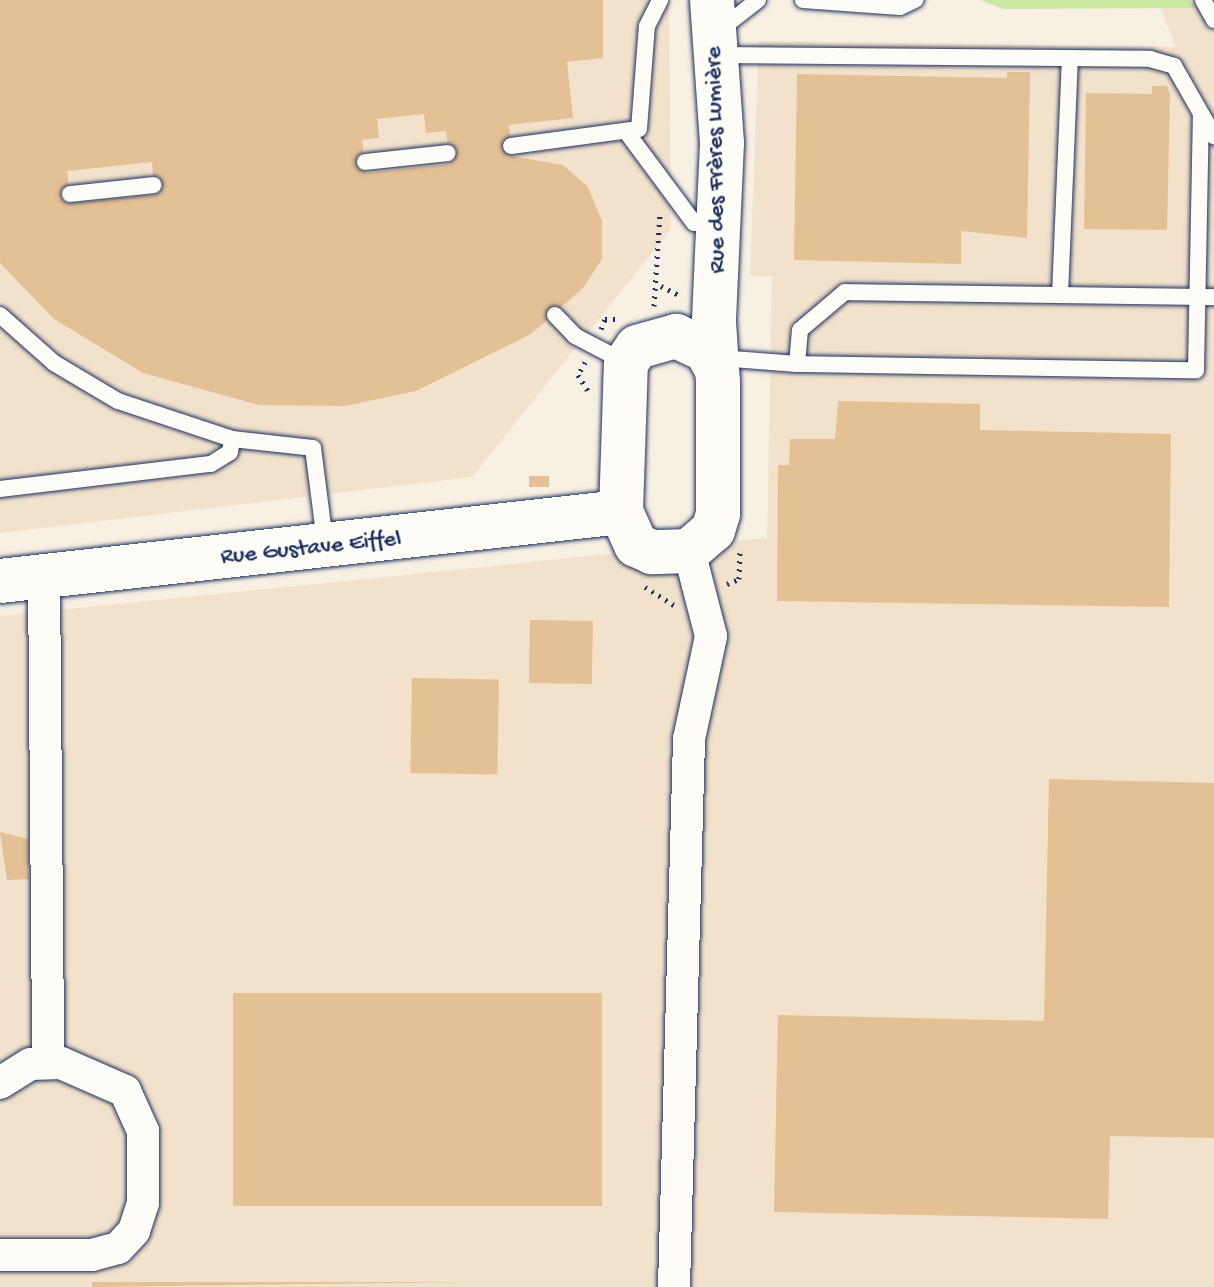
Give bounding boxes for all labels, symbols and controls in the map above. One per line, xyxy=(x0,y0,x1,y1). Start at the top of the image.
street label: Rue des Frères Lumière xyxy=(701,46,733,274)
street label: Rue Gustave Eiffel xyxy=(219,525,403,573)

